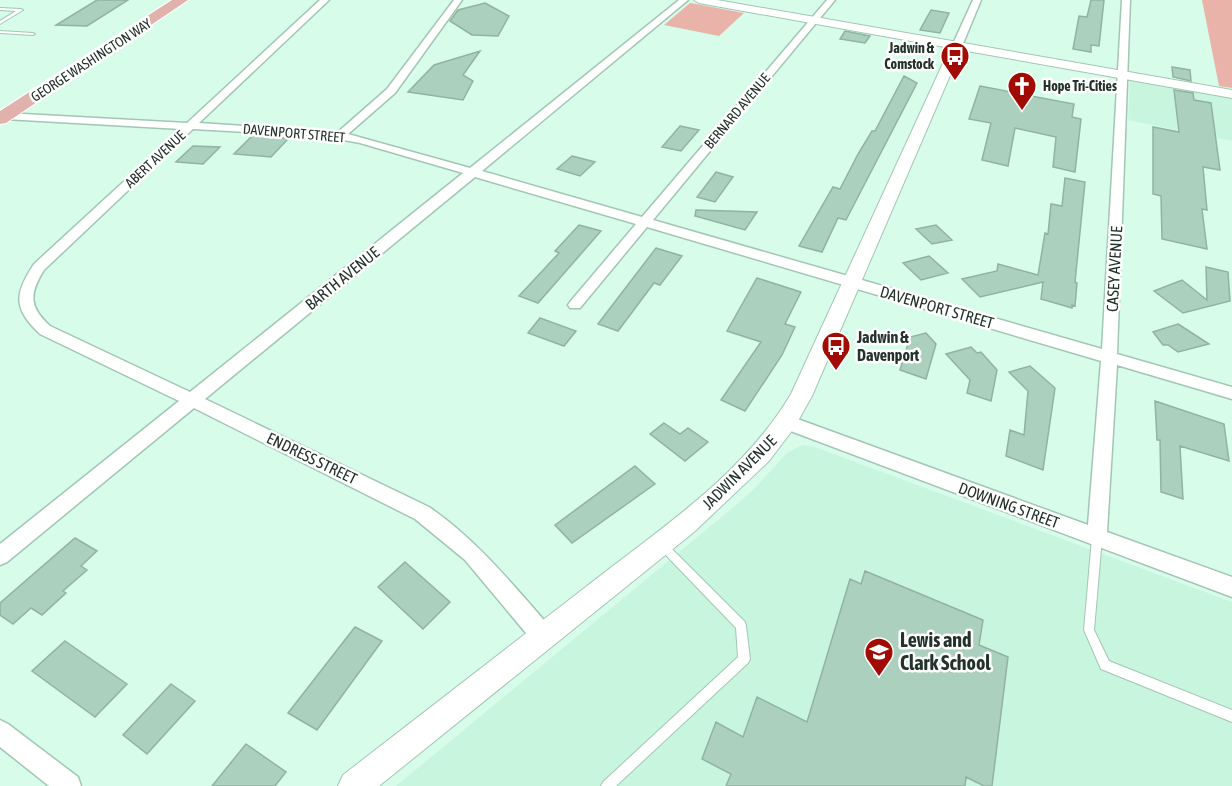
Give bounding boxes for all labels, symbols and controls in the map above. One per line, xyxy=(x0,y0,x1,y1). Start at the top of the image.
street label: GEORGE WASHINGTON WAY xyxy=(28,15,155,105)
place label: Jadwin & Comstock xyxy=(884,40,935,72)
bus stop icon: Jadwin & Comstock xyxy=(939,40,971,82)
street label: BERNARD AVENUE xyxy=(701,70,773,152)
church icon: Hope Tri-Cities xyxy=(1006,70,1038,112)
place label: Hope Tri-Cities xyxy=(1043,78,1117,94)
street label: DAVENPORT STREET xyxy=(242,121,346,145)
street label: ABERT AVENUE xyxy=(122,127,188,191)
street label: CASEY AVENUE xyxy=(1103,226,1125,312)
street label: BARTH AVENUE xyxy=(301,243,383,313)
street label: DAVENPORT STREET xyxy=(878,282,996,332)
place label: Jadwin & Davenport xyxy=(856,328,920,364)
bus stop icon: Jadwin & Davenport xyxy=(820,330,852,372)
street label: ENDRESS STREET xyxy=(264,428,360,488)
street label: JADWIN AVENUE xyxy=(698,431,780,513)
street label: DOWNING STREET xyxy=(956,478,1062,532)
place label: Lewis and Clark School xyxy=(900,628,991,674)
school or university icon: Lewis and Clark School xyxy=(863,636,895,678)

